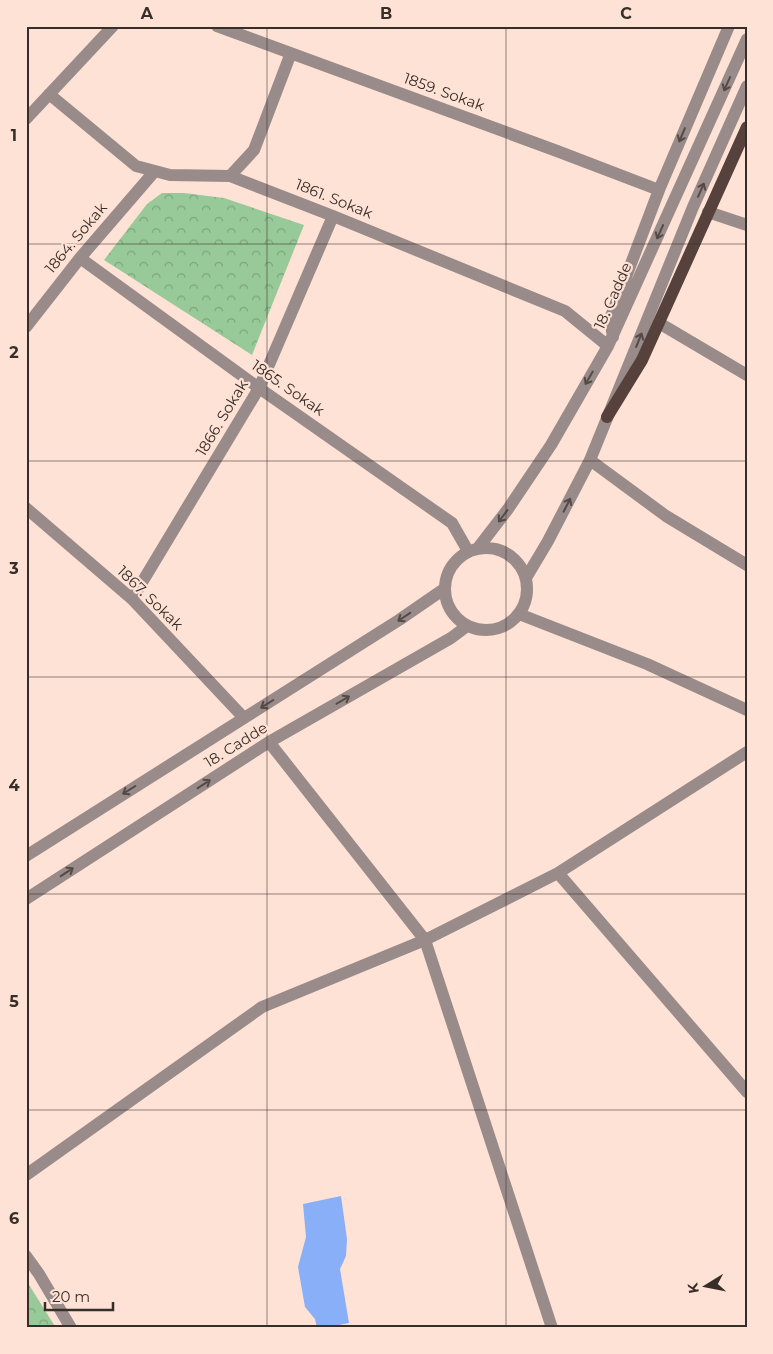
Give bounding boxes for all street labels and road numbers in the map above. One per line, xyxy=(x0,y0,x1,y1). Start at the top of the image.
street label: 1859. Sokak xyxy=(401,68,487,115)
street label: 1861. Sokak xyxy=(293,174,376,223)
street label: 1864. Sokak xyxy=(40,198,111,277)
street label: 18. Cadde xyxy=(589,259,636,332)
street label: 1865. Sokak xyxy=(248,355,329,420)
street label: 1866. Sokak xyxy=(191,376,252,459)
street label: 1867. Sokak xyxy=(113,561,187,634)
street label: 18. Cadde xyxy=(201,718,271,771)

